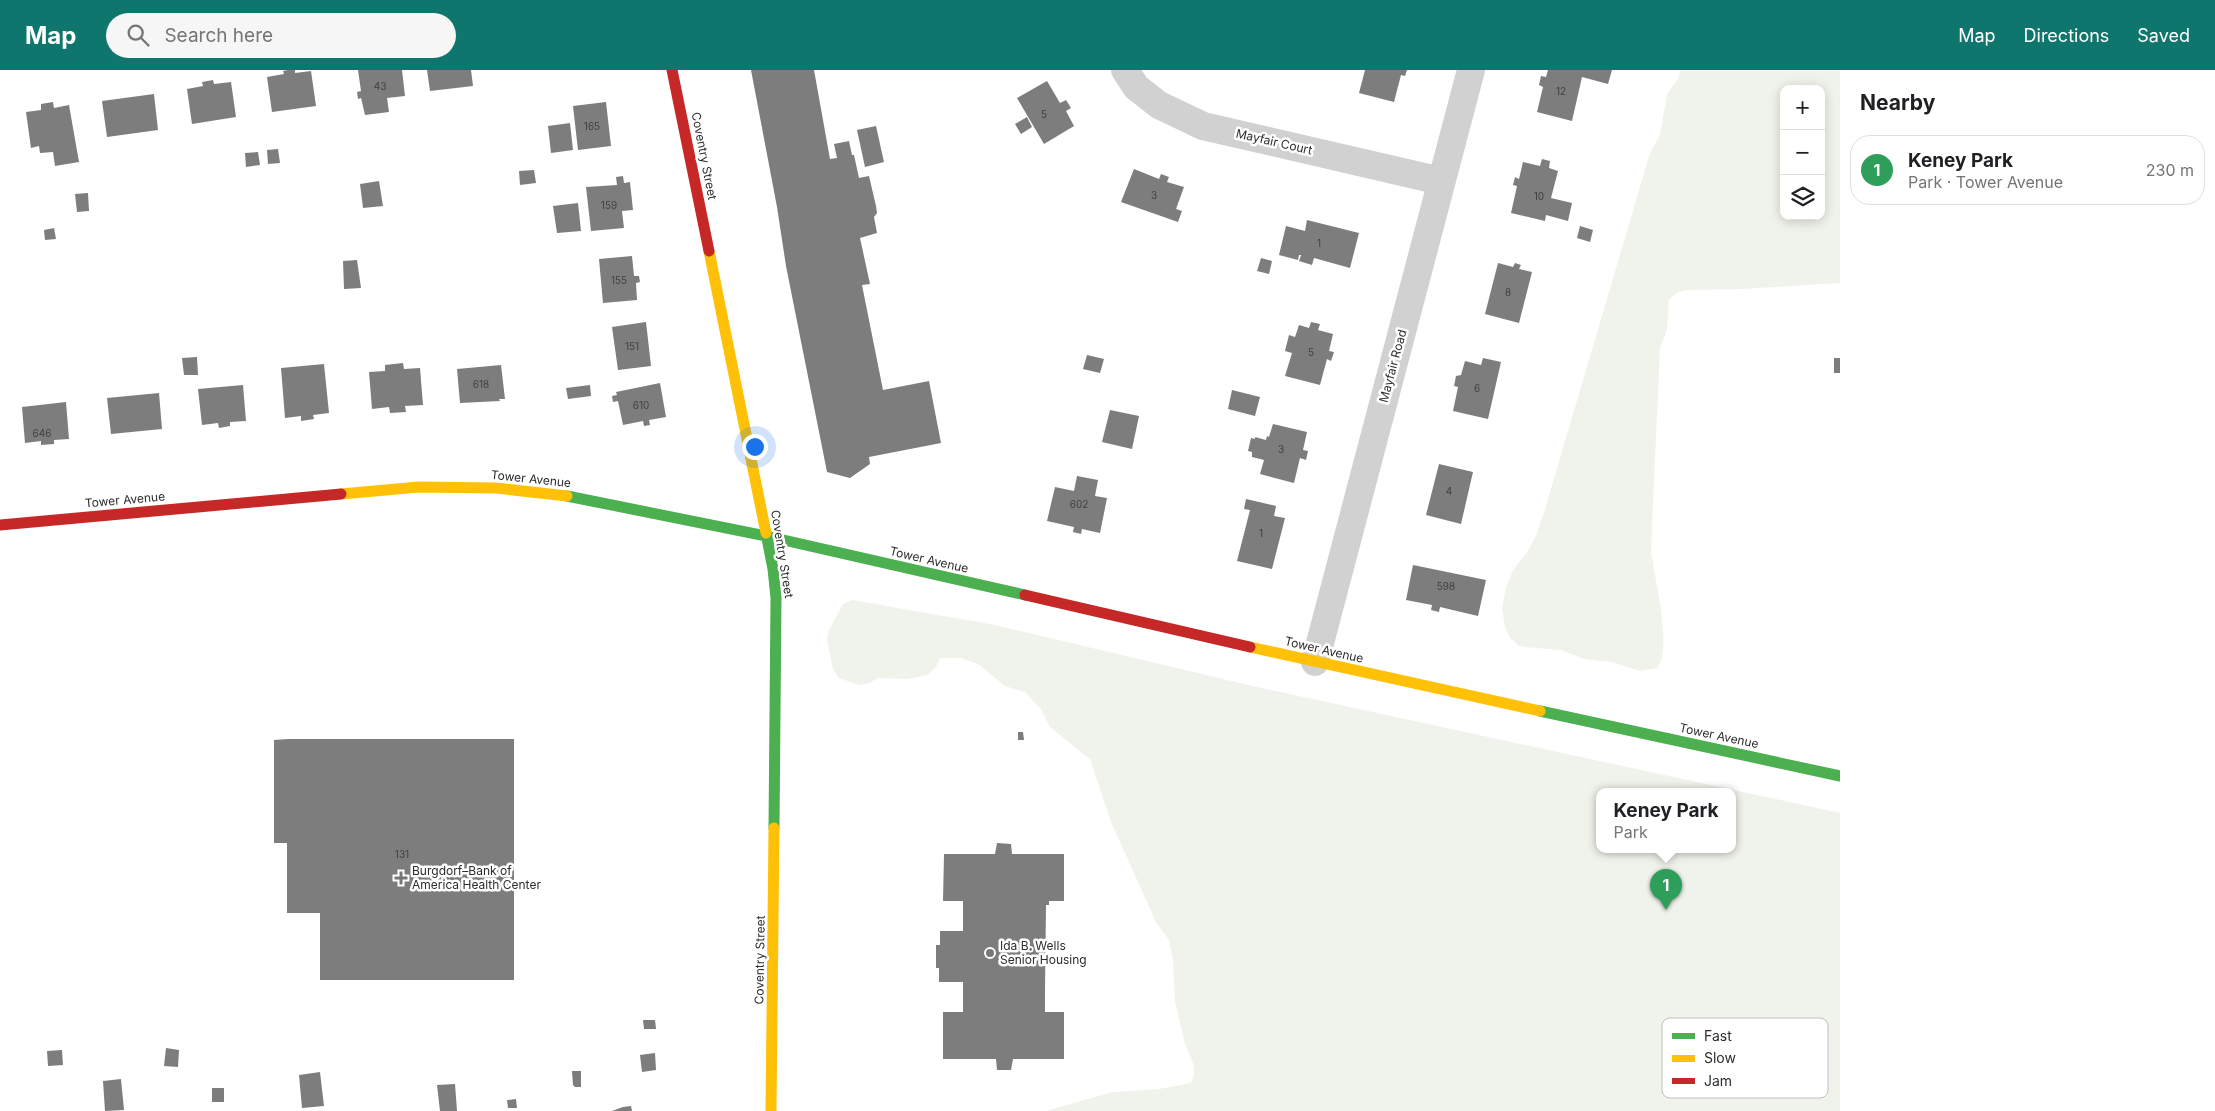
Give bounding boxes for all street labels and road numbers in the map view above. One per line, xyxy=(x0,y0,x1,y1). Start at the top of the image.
street label: Coventry Street xyxy=(689,111,720,201)
street label: Mayfair Court xyxy=(1235,125,1314,158)
street label: Mayfair Road xyxy=(1376,328,1409,404)
street label: Tower Avenue xyxy=(490,467,572,490)
street label: Tower Avenue xyxy=(84,489,166,510)
street label: Coventry Street xyxy=(768,509,797,599)
street label: Tower Avenue xyxy=(888,543,970,576)
street label: Tower Avenue xyxy=(1283,633,1365,666)
street label: Tower Avenue xyxy=(1678,720,1760,751)
street label: Coventry Street xyxy=(751,915,768,1005)

